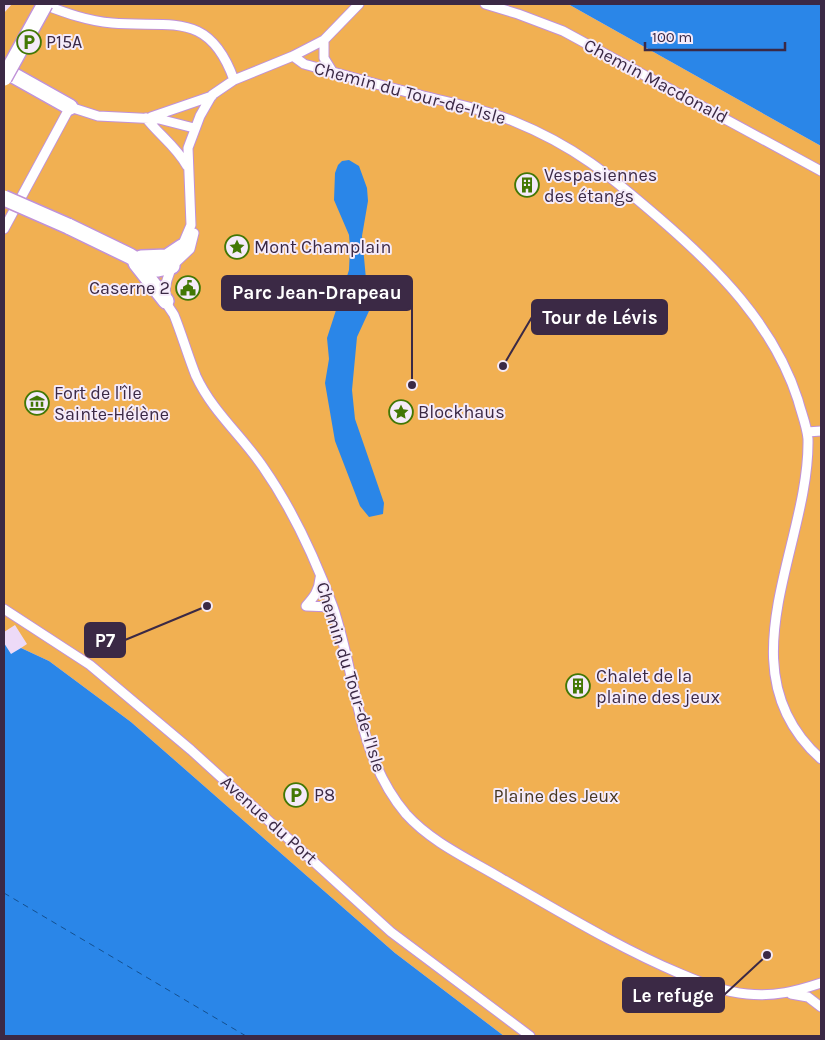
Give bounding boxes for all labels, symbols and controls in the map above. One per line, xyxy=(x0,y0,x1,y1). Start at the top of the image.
scale bar xyxy=(645,20,785,52)
text: 100 m xyxy=(652,28,692,46)
parking icon: P15A xyxy=(16,29,42,55)
place label: P15A xyxy=(46,31,82,53)
street label: Chemin Macdonald xyxy=(580,34,732,128)
street label: Chemin du Tour-de-l'Isle xyxy=(312,57,508,129)
place label: Vespasiennes des étangs xyxy=(544,164,657,207)
building icon: Vespasiennes des étangs xyxy=(514,172,540,198)
place icon: Mont Champlain xyxy=(224,234,250,260)
place label: Mont Champlain xyxy=(254,236,391,258)
public building icon: Caserne 2 xyxy=(175,275,201,301)
callout: Parc Jean-Drapeau xyxy=(222,276,412,310)
place label: Caserne 2 xyxy=(89,277,170,299)
text: Parc Jean-Drapeau xyxy=(232,282,402,304)
callout: Tour de Lévis xyxy=(532,300,667,334)
text: Tour de Lévis xyxy=(542,307,658,329)
place label: Fort de l'île Sainte-Hélène xyxy=(54,382,169,425)
museum icon: Fort de l'île Sainte-Hélène xyxy=(24,390,50,416)
place icon: Blockhaus xyxy=(388,399,414,425)
place label: Blockhaus xyxy=(418,401,505,423)
street label: Chemin du Tour-de-l'Isle xyxy=(312,579,390,775)
callout: P7 xyxy=(85,623,125,657)
text: P7 xyxy=(95,630,116,652)
place label: Chalet de la plaine des jeux xyxy=(596,665,720,708)
building icon: Chalet de la plaine des jeux xyxy=(565,673,591,699)
street label: Avenue du Port xyxy=(216,771,322,869)
parking icon: P8 xyxy=(283,782,309,808)
place label: P8 xyxy=(314,784,335,806)
park label: Plaine des Jeux xyxy=(494,785,618,807)
callout: Le refuge xyxy=(623,978,724,1012)
text: Le refuge xyxy=(632,985,714,1007)

